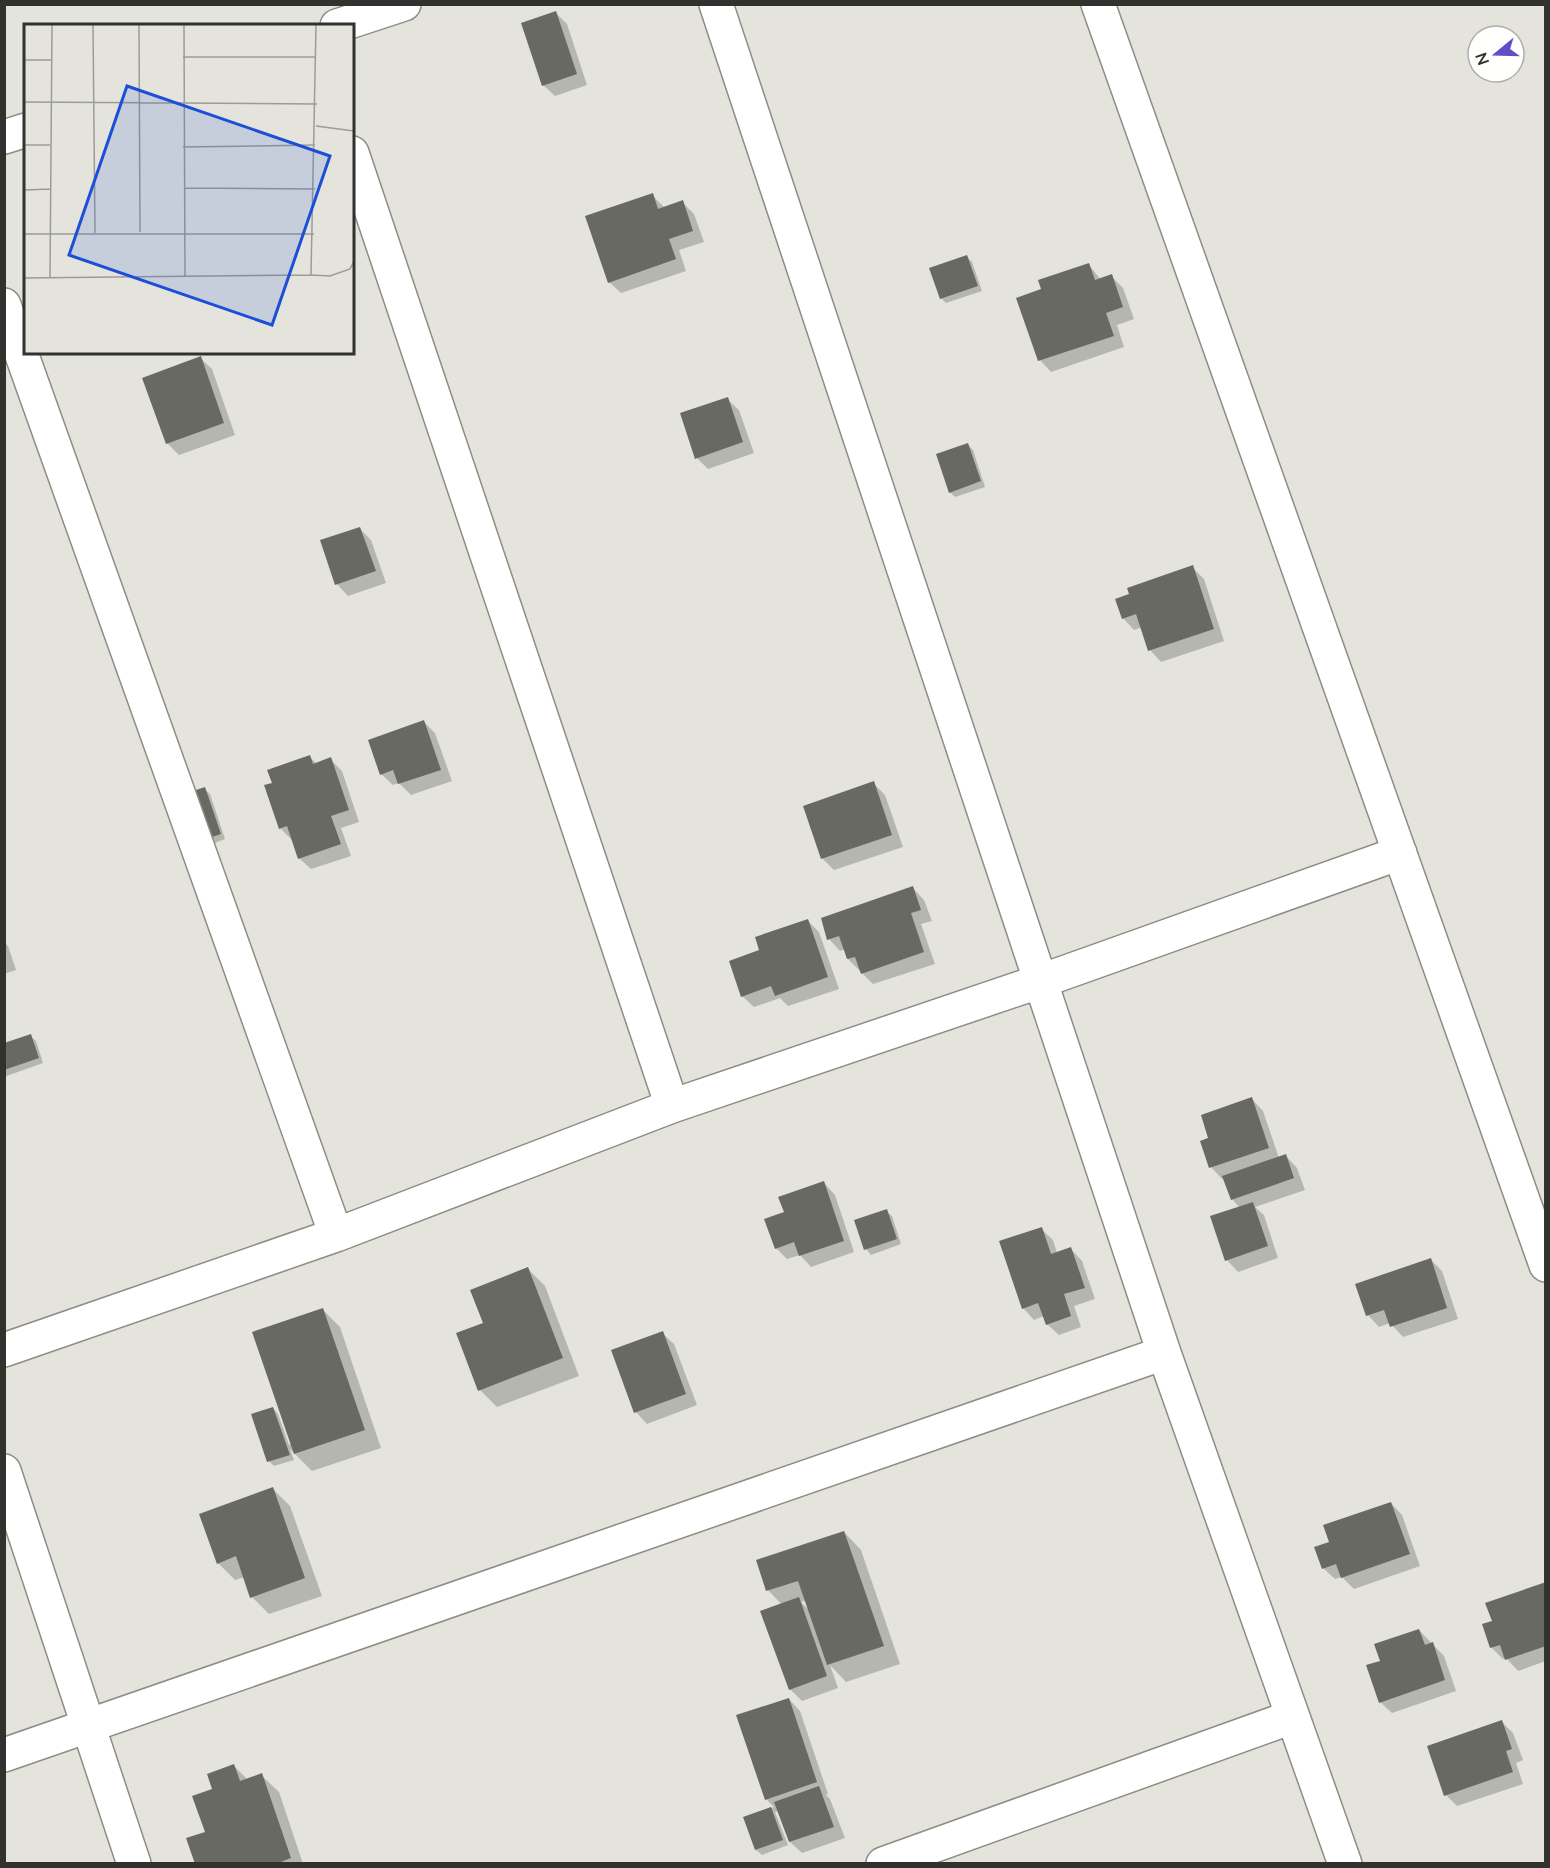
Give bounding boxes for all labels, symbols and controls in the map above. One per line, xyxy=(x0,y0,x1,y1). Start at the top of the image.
inset map xyxy=(24,24,354,354)
north arrow xyxy=(1466,24,1526,84)
text: N xyxy=(1470,50,1493,68)

